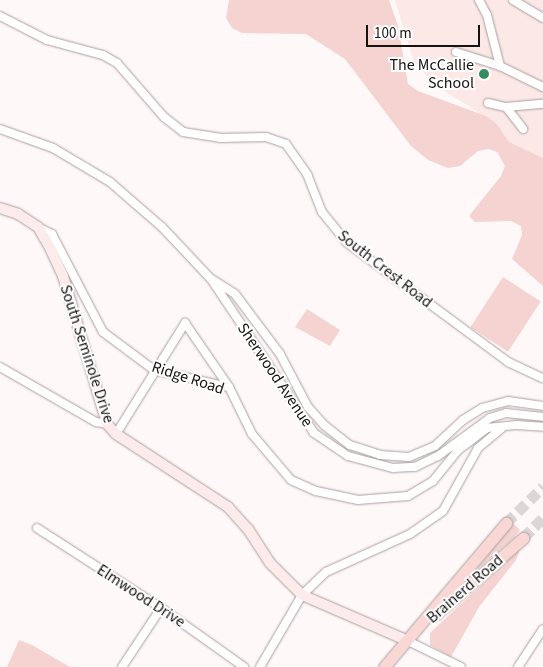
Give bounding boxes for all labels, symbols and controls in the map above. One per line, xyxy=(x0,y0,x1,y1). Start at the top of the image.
scale bar xyxy=(368,15,482,47)
text: 100 m xyxy=(374,23,412,44)
place label: The McCallie School xyxy=(389,55,474,93)
marker: The McCallie School xyxy=(478,68,490,80)
street label: South Crest Road xyxy=(334,226,436,312)
street label: South Seminole Drive xyxy=(56,282,118,426)
street label: Sherwood Avenue xyxy=(233,319,317,431)
street label: Ridge Road xyxy=(149,357,227,399)
street label: Brainerd Road xyxy=(423,551,507,627)
street label: Elmwood Drive xyxy=(93,560,189,632)

